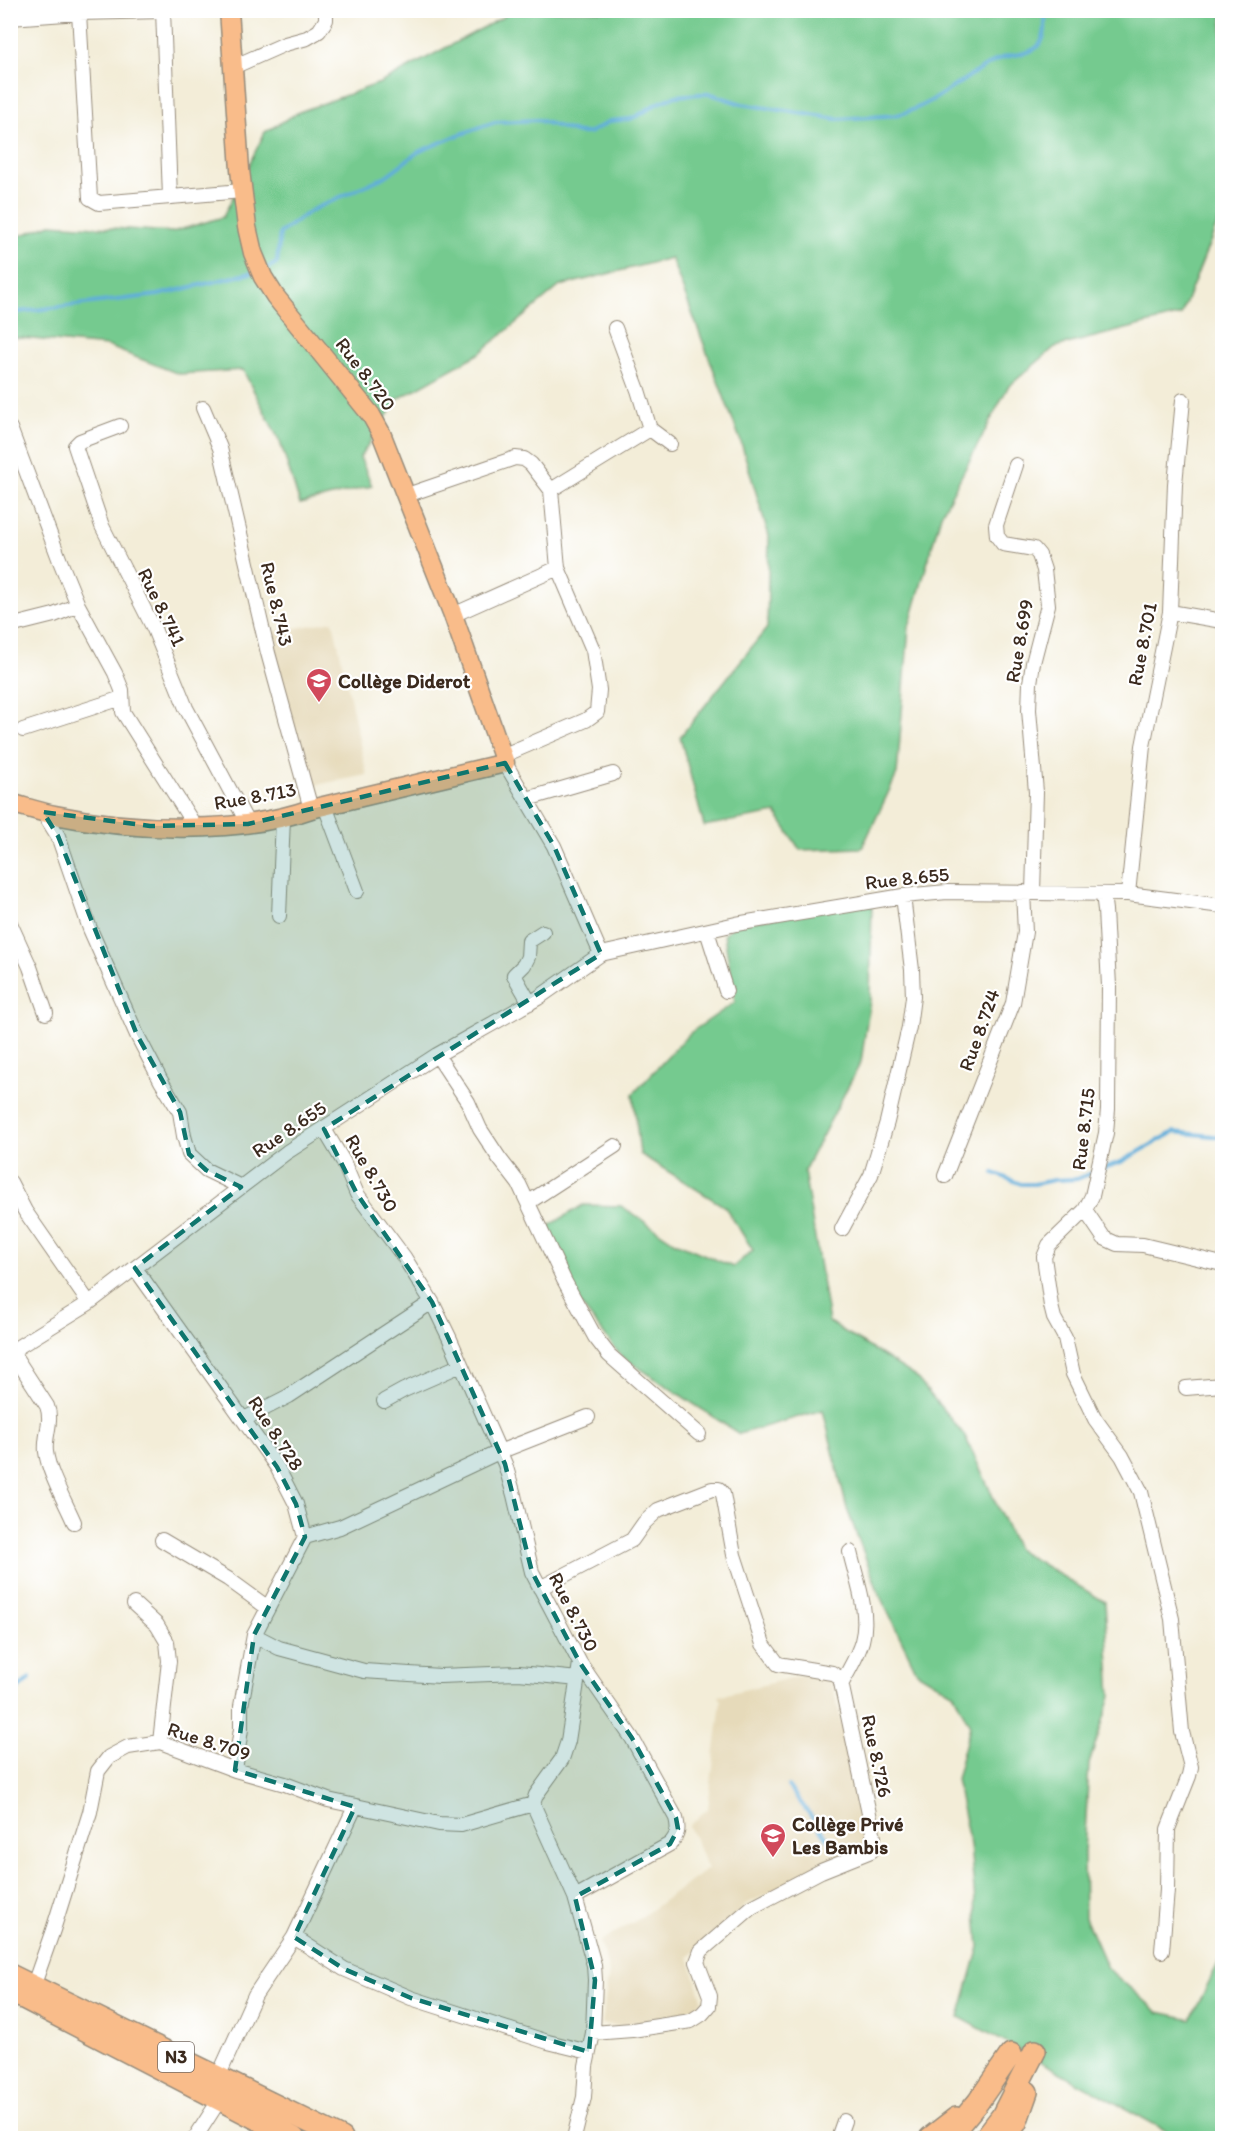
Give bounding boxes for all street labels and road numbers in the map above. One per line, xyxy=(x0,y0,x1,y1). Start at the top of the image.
street label: Rue 8.720 xyxy=(331,333,401,415)
street label: Rue 8.743 xyxy=(256,559,298,649)
street label: Rue 8.741 xyxy=(133,564,191,650)
street label: Rue 8.699 xyxy=(1000,597,1038,685)
street label: Rue 8.701 xyxy=(1122,600,1162,688)
street label: Rue 8.713 xyxy=(212,777,298,815)
street label: Rue 8.655 xyxy=(864,862,950,894)
street label: Rue 8.724 xyxy=(953,986,1005,1074)
street label: Rue 8.715 xyxy=(1066,1086,1100,1172)
street label: Rue 8.655 xyxy=(247,1095,331,1163)
street label: Rue 8.730 xyxy=(340,1130,404,1216)
street label: Rue 8.728 xyxy=(243,1391,309,1475)
street label: Rue 8.730 xyxy=(544,1568,604,1656)
street label: Rue 8.726 xyxy=(857,1712,897,1800)
street label: Rue 8.709 xyxy=(165,1716,253,1766)
road number: N3 xyxy=(158,2042,194,2072)

